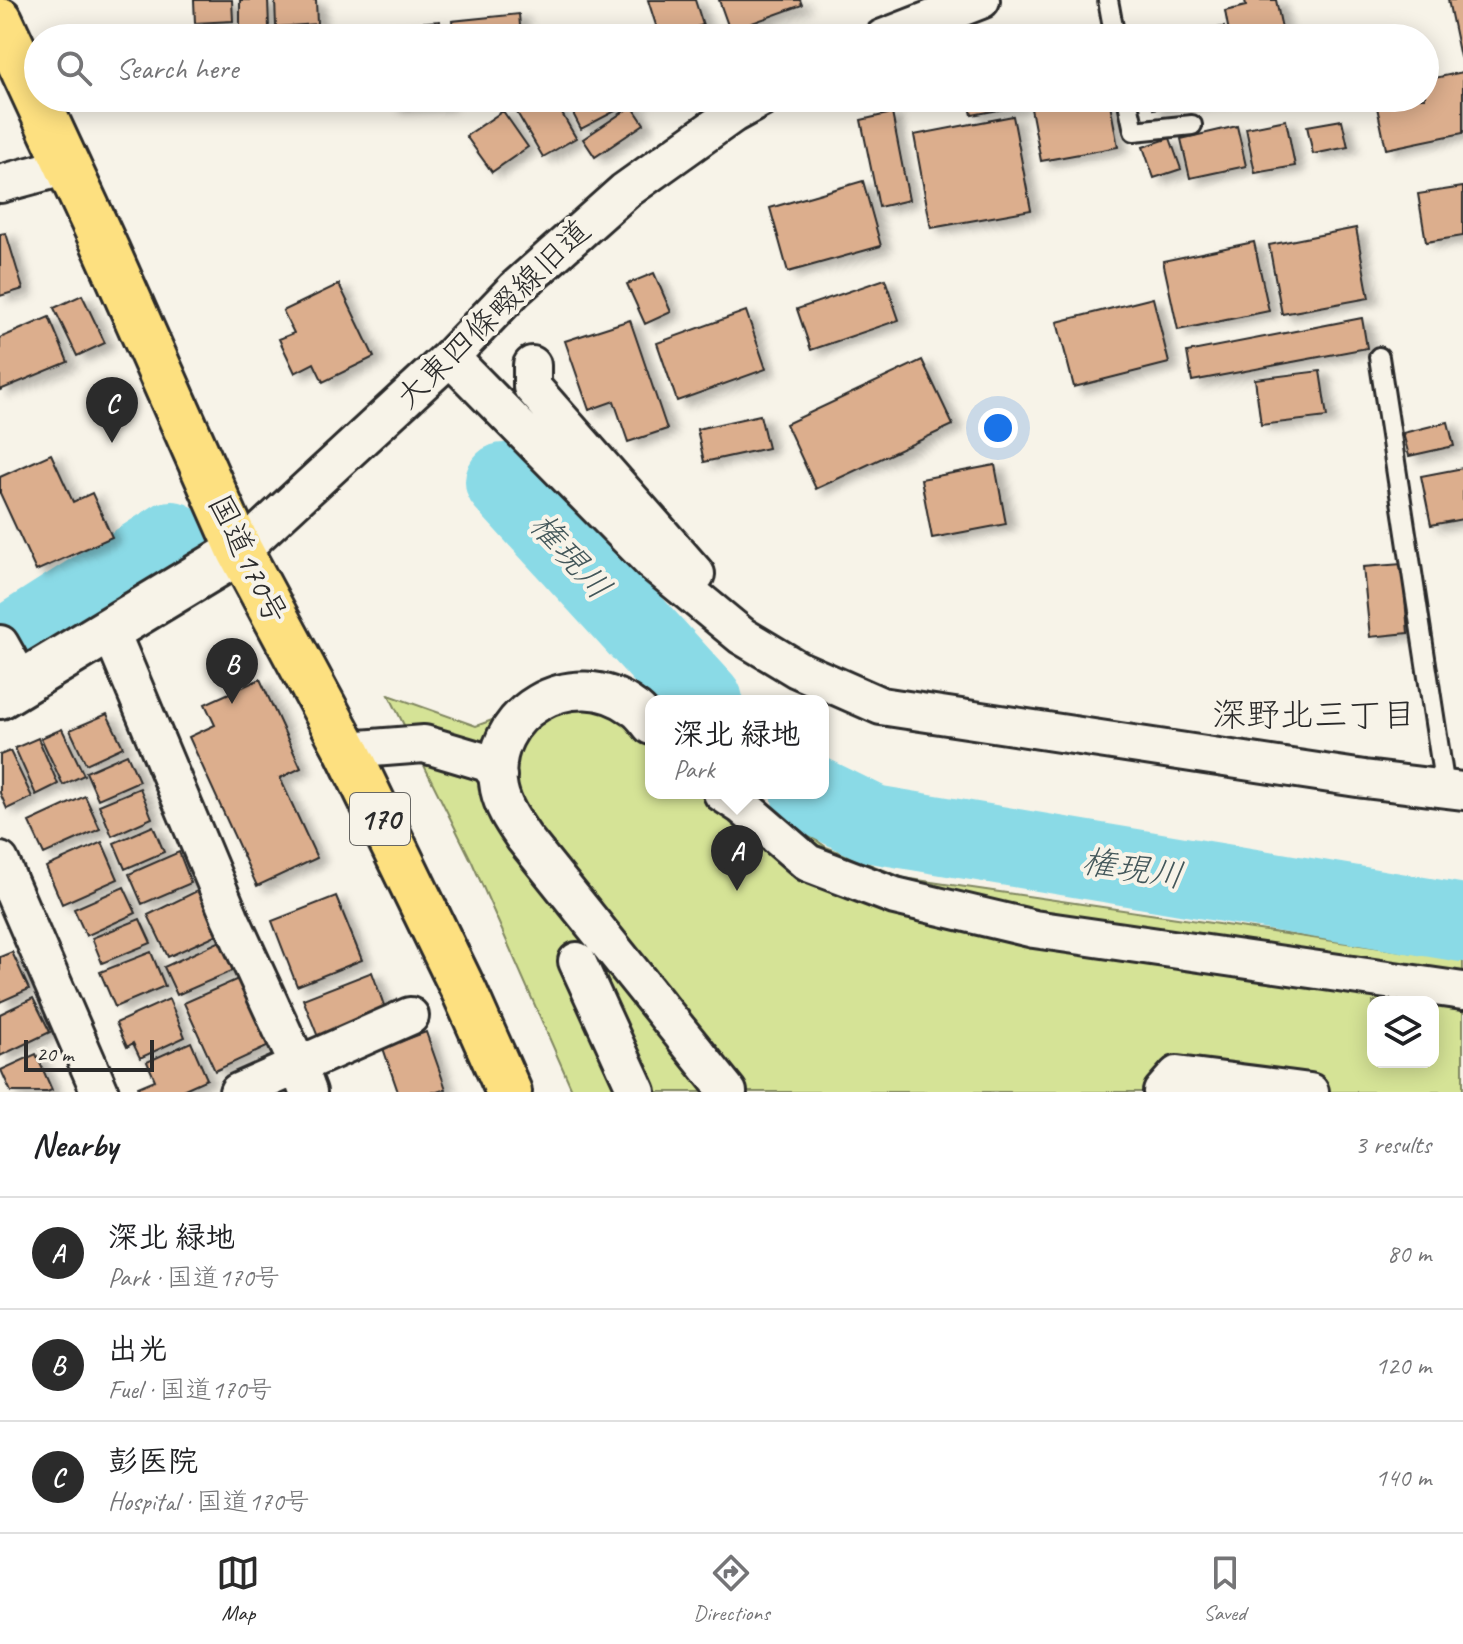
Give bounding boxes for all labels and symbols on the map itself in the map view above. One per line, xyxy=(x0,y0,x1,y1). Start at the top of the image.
street label: 大東四條畷線旧道 xyxy=(387,210,599,418)
pin: C xyxy=(86,377,138,443)
your location xyxy=(978,408,1018,448)
street label: 国道170号 xyxy=(199,487,297,631)
water label: 権現川 xyxy=(521,504,621,608)
pin: B xyxy=(206,638,258,704)
district label: 深野北三丁目 xyxy=(1212,693,1416,736)
road number: 170 xyxy=(350,793,410,845)
pin: A xyxy=(711,825,763,891)
water label: 権現川 xyxy=(1079,839,1187,897)
scale bar xyxy=(24,1036,154,1072)

